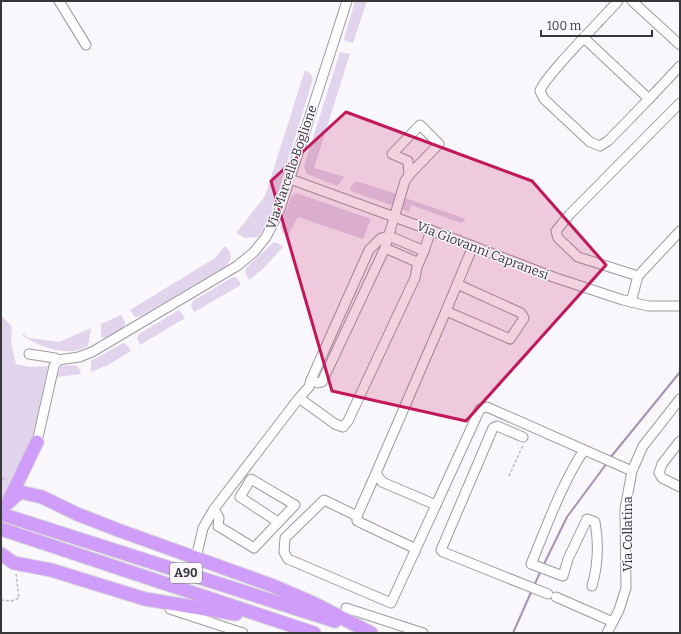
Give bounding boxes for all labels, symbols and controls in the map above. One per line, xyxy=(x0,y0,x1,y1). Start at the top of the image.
scale bar xyxy=(541,12,652,38)
text: 100 m xyxy=(547,19,582,33)
street label: Via Marcello Boglione xyxy=(263,103,320,231)
street label: Via Giovanni Capranesi xyxy=(415,218,551,283)
street label: Via Collatina xyxy=(620,496,635,572)
road number: A90 xyxy=(170,563,202,583)

